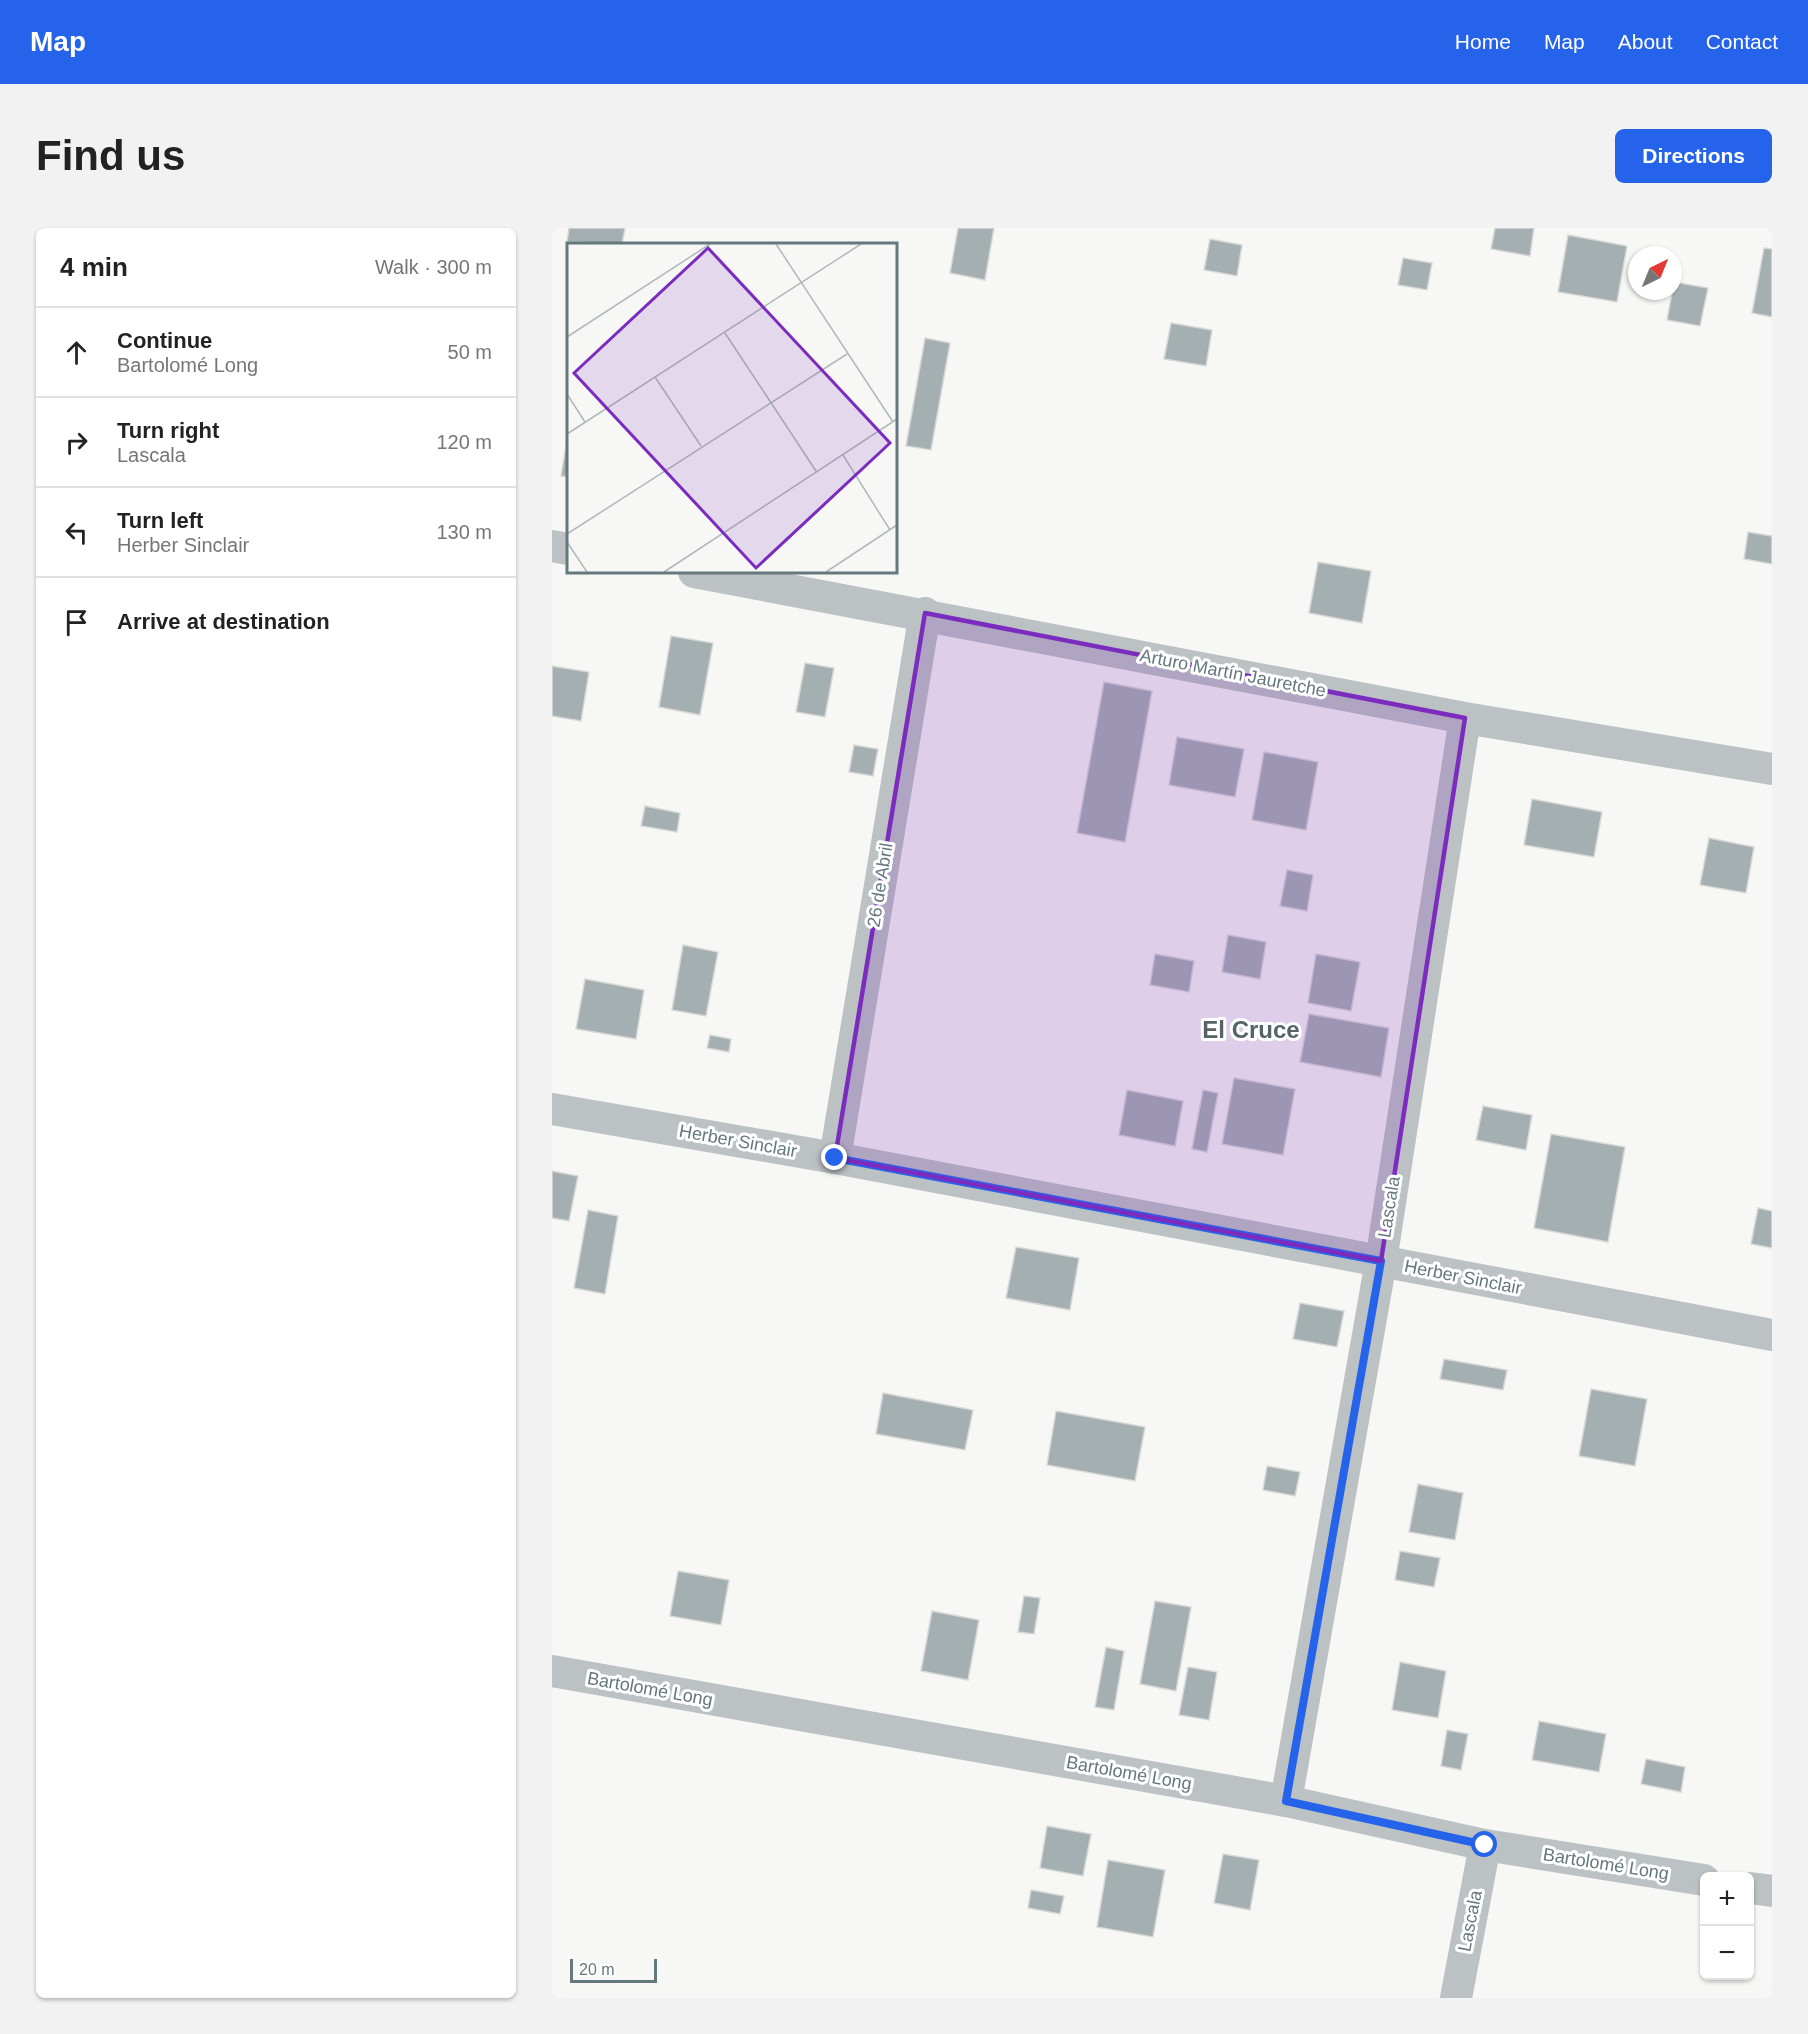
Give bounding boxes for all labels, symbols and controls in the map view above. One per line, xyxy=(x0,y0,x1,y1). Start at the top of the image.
text: Map xyxy=(30,26,86,57)
text: Home xyxy=(1455,30,1511,53)
text: Map xyxy=(1544,30,1585,53)
text: About xyxy=(1618,30,1673,53)
text: Contact xyxy=(1706,30,1778,53)
button: Directions xyxy=(1615,129,1772,183)
text: Find us xyxy=(36,132,185,179)
inset map xyxy=(567,243,897,573)
north arrow xyxy=(1628,246,1682,300)
text: 4 min xyxy=(60,252,128,282)
text: Walk · 300 m xyxy=(375,256,492,278)
text: Continue xyxy=(117,328,212,353)
icon: ahead xyxy=(60,336,93,369)
text: 50 m xyxy=(448,341,492,363)
text: Bartolomé Long xyxy=(117,354,258,376)
text: Turn right xyxy=(117,418,219,443)
icon: right xyxy=(60,426,93,459)
text: 120 m xyxy=(436,431,492,453)
text: Lascala xyxy=(117,444,186,466)
text: Turn left xyxy=(117,508,203,533)
icon: left xyxy=(60,516,93,549)
text: 130 m xyxy=(436,521,492,543)
text: Herber Sinclair xyxy=(117,534,249,556)
icon: arrive xyxy=(60,606,93,639)
text: Arrive at destination xyxy=(117,609,330,634)
street label: Arturo Martín Jauretche xyxy=(1138,645,1328,701)
street label: 26 de Abril xyxy=(863,841,897,929)
district label: El Cruce xyxy=(1202,1016,1300,1043)
street label: Herber Sinclair xyxy=(678,1121,798,1161)
route end xyxy=(821,1144,847,1170)
street label: Lascala xyxy=(1374,1174,1404,1239)
street label: Herber Sinclair xyxy=(1403,1256,1523,1298)
street label: Bartolomé Long xyxy=(586,1668,714,1710)
street label: Bartolomé Long xyxy=(1065,1752,1193,1794)
route start xyxy=(1471,1831,1497,1857)
street label: Bartolomé Long xyxy=(1542,1844,1670,1884)
map controls xyxy=(1700,1872,1754,1980)
button: + xyxy=(1700,1872,1754,1926)
street label: Lascala xyxy=(1454,1888,1486,1953)
button: − xyxy=(1700,1926,1754,1980)
scale bar xyxy=(570,1956,657,1984)
text: 20 m xyxy=(579,1961,615,1978)

